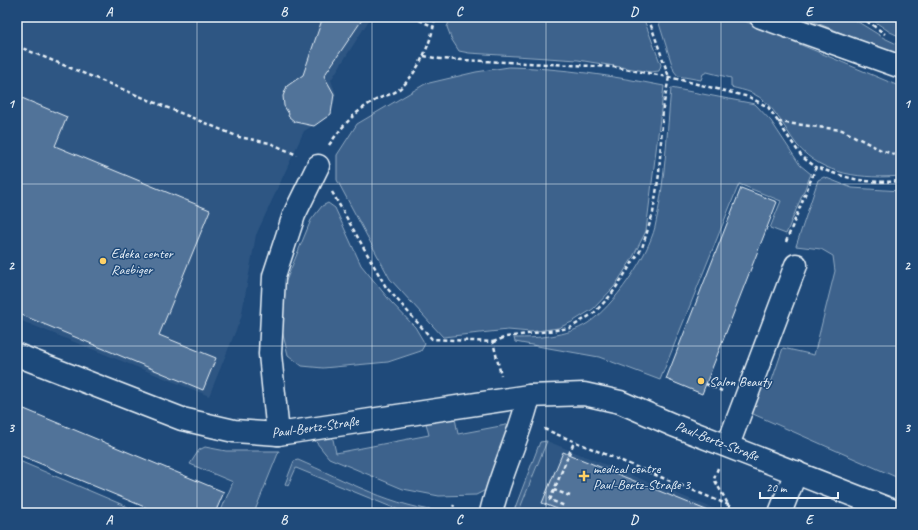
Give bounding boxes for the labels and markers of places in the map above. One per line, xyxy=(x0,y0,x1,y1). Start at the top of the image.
place label: Edeka center Raebiger xyxy=(111,245,174,278)
marker: Edeka center Raebiger xyxy=(98,256,108,266)
place label: Salon Beauty xyxy=(709,373,772,390)
marker: Salon Beauty xyxy=(696,376,706,386)
place label: medical centre Paul-Bertz-Straße 3 xyxy=(593,460,692,493)
marker: medical centre Paul-Bertz-Straße 3 xyxy=(578,470,590,482)

